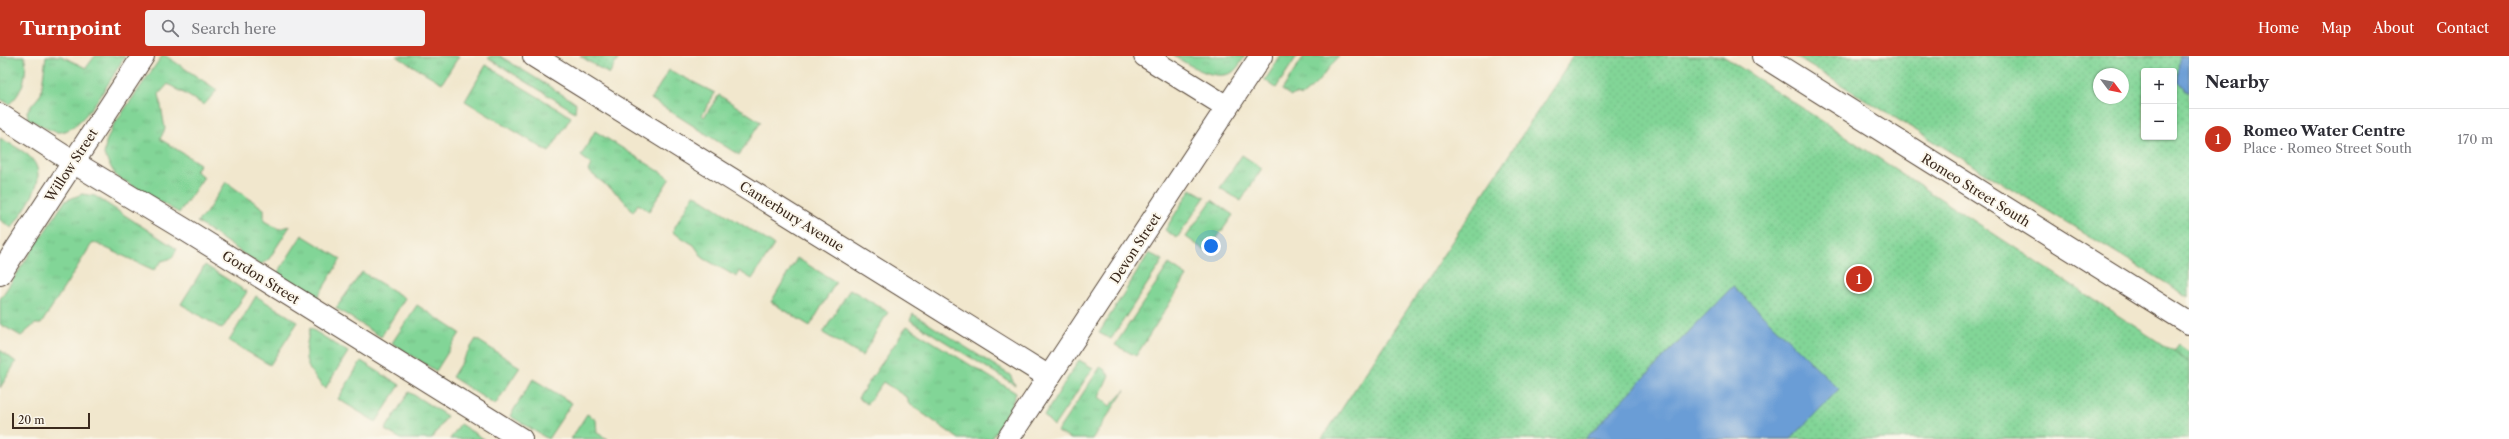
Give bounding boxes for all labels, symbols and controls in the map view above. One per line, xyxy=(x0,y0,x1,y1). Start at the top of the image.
search box xyxy=(145,10,425,46)
text: Turnpoint xyxy=(20,17,121,40)
icon: search xyxy=(159,17,181,39)
text: Search here xyxy=(191,19,276,38)
text: Home xyxy=(2258,19,2299,37)
text: Map xyxy=(2321,19,2351,37)
text: About xyxy=(2373,19,2414,37)
text: Contact xyxy=(2436,19,2489,37)
north arrow xyxy=(2093,68,2129,104)
map controls xyxy=(2141,68,2177,140)
button: + xyxy=(2141,68,2177,104)
text: Nearby xyxy=(2205,72,2269,92)
button: − xyxy=(2141,104,2177,140)
text: Romeo Water Centre xyxy=(2243,121,2405,140)
street label: Willow Street xyxy=(41,125,101,205)
text: 1 xyxy=(2215,131,2221,147)
text: 170 m xyxy=(2457,131,2493,147)
text: Place · Romeo Street South xyxy=(2243,140,2412,156)
street label: Romeo Street South xyxy=(1919,150,2033,230)
street label: Canterbury Avenue xyxy=(737,178,847,254)
street label: Devon Street xyxy=(1106,209,1164,286)
your location xyxy=(1201,236,1221,256)
street label: Gordon Street xyxy=(219,247,303,307)
pin: 1 xyxy=(1846,264,1872,294)
scale bar xyxy=(12,411,90,430)
text: 20 m xyxy=(18,413,44,427)

